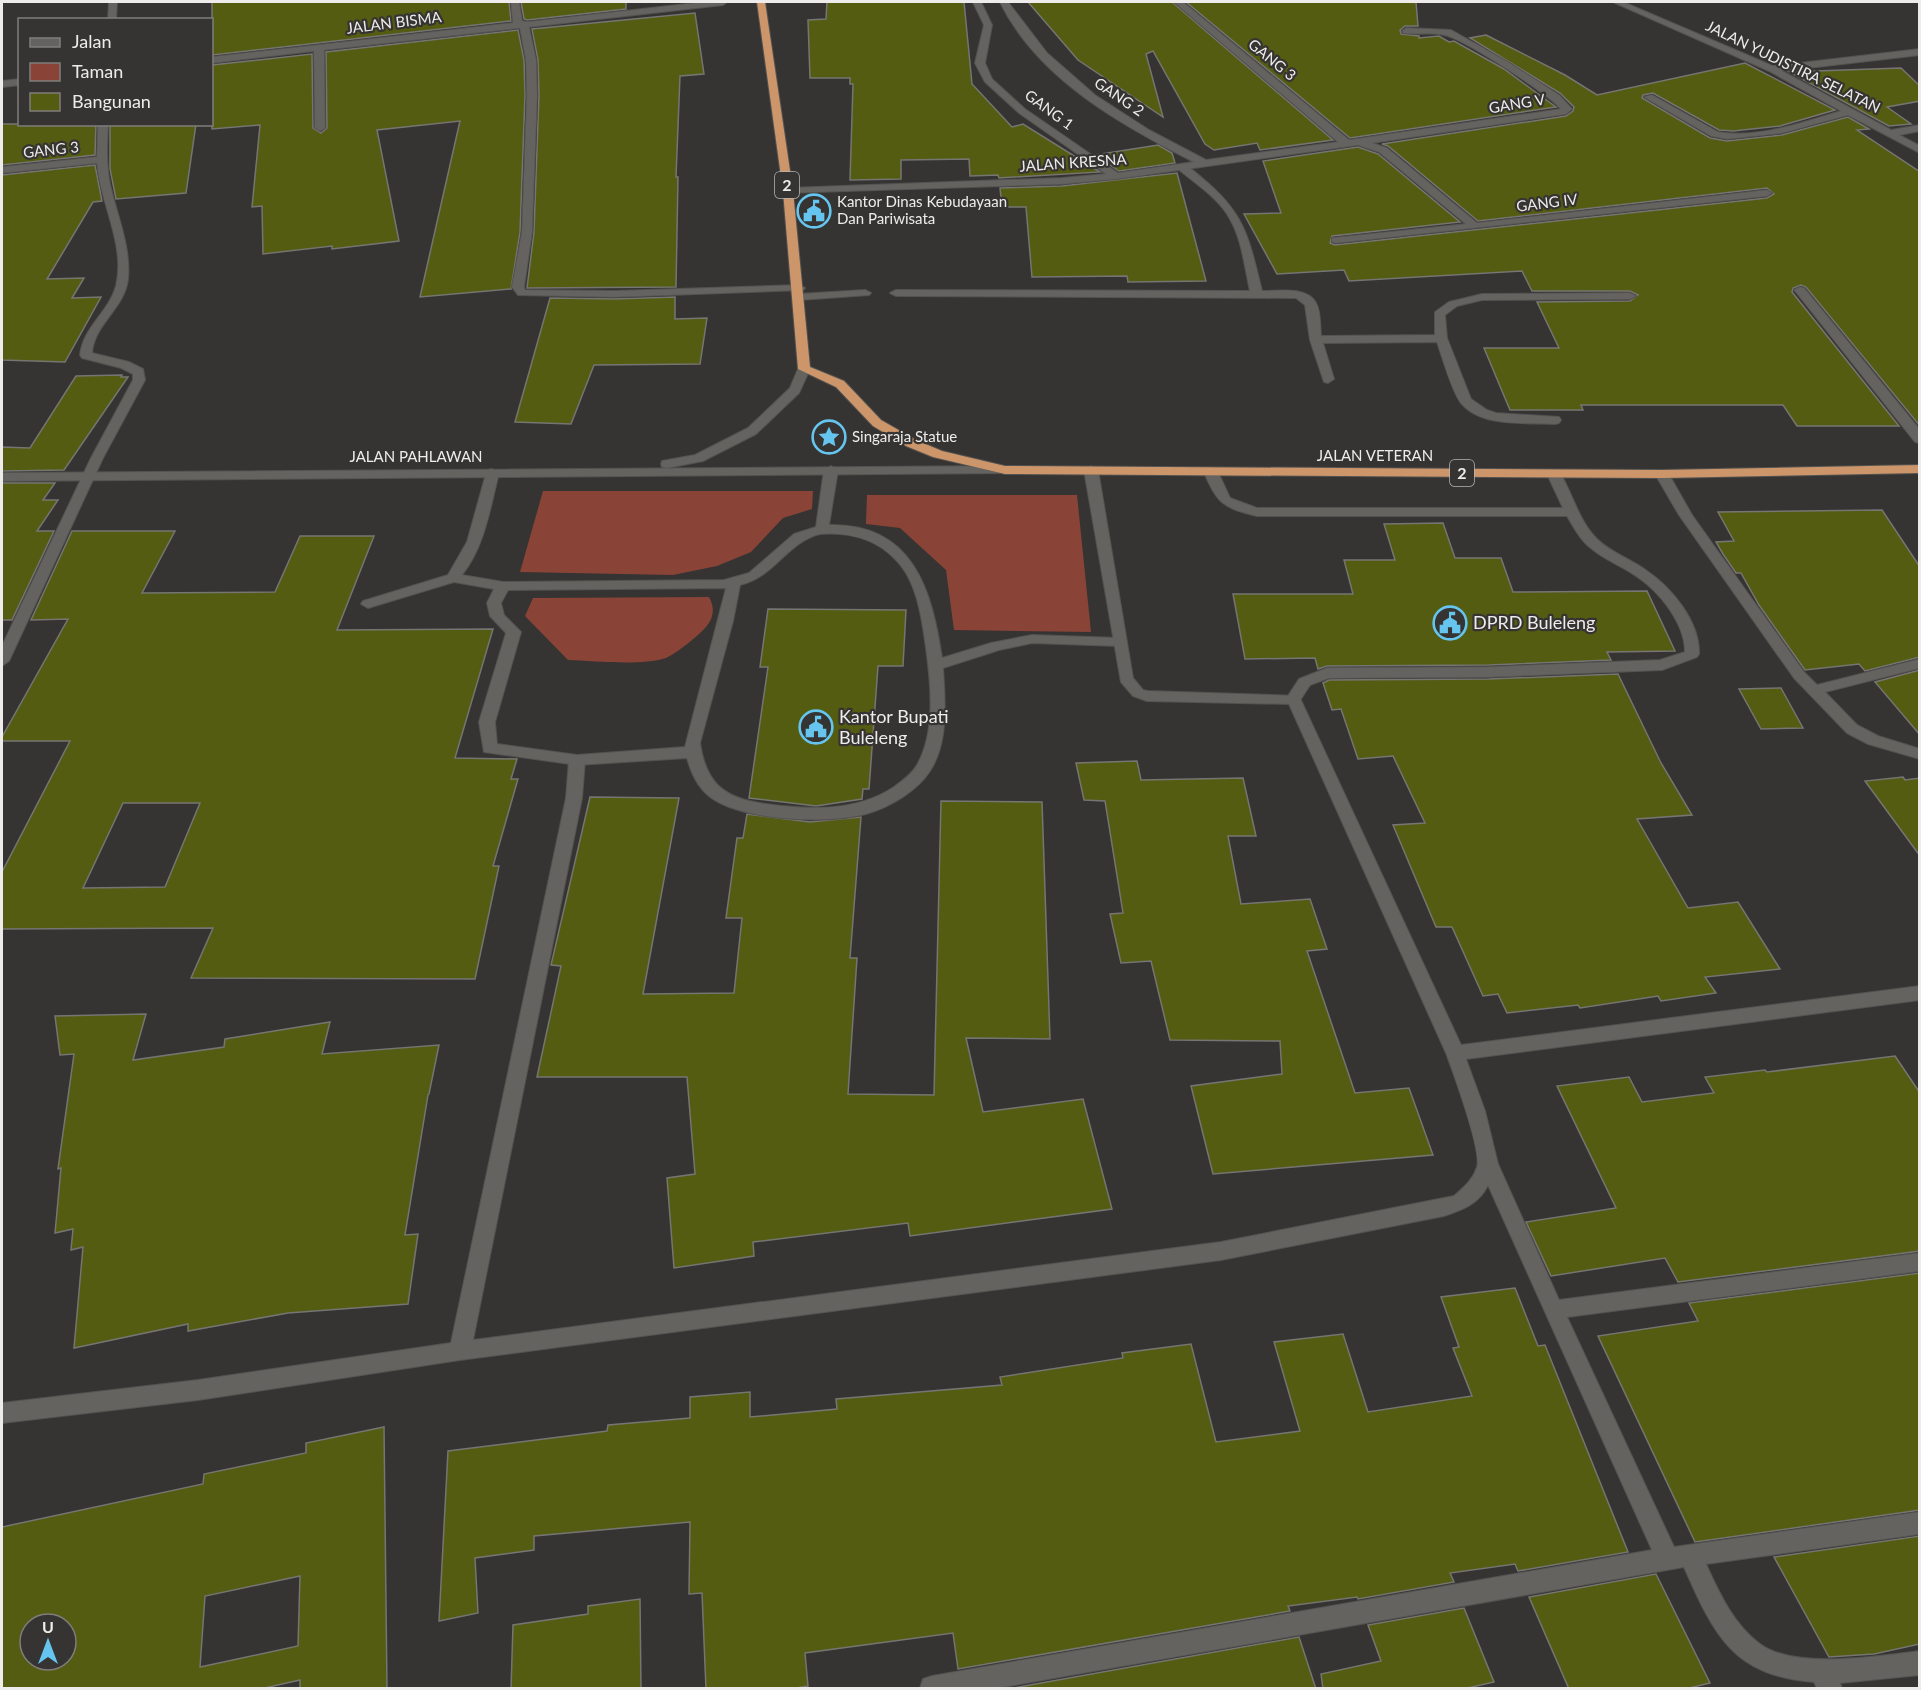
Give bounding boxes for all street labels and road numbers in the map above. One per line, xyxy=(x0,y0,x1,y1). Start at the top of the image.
street label: JALAN BISMA xyxy=(345,7,443,37)
street label: JALAN YUDISTIRA SELATAN xyxy=(1703,16,1884,116)
street label: GANG 3 xyxy=(1245,35,1300,84)
street label: GANG 2 xyxy=(1091,73,1148,119)
street label: GANG 1 xyxy=(1022,85,1078,133)
street label: GANG V xyxy=(1487,90,1547,116)
street label: GANG 3 xyxy=(22,137,80,161)
street label: JALAN KRESNA xyxy=(1019,149,1128,175)
road number: 2 xyxy=(775,172,799,198)
street label: GANG IV xyxy=(1515,189,1579,215)
street label: JALAN VETERAN xyxy=(1317,446,1433,464)
street label: JALAN PAHLAWAN xyxy=(349,447,483,465)
road number: 2 xyxy=(1450,460,1474,486)

